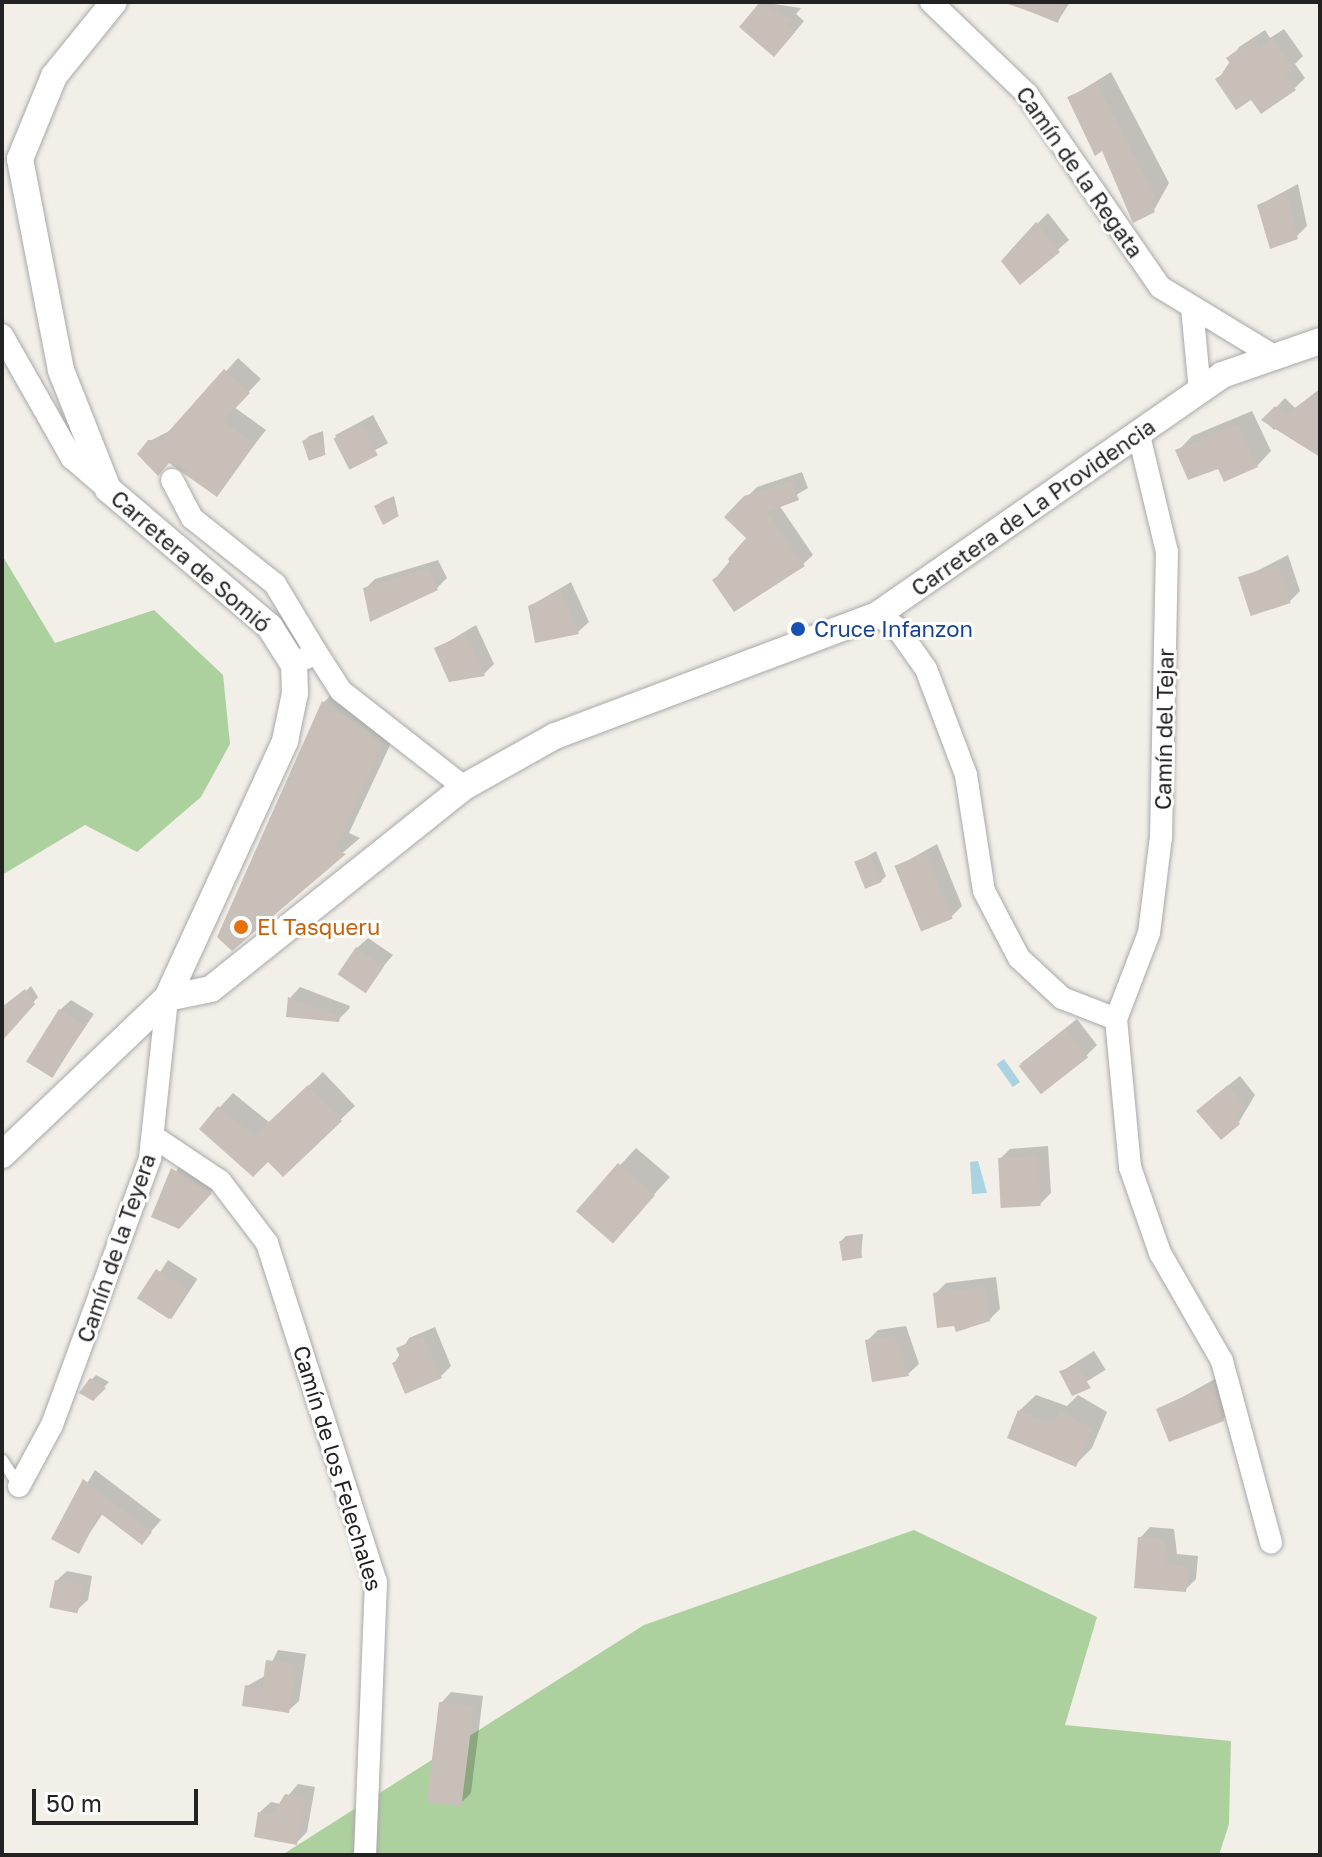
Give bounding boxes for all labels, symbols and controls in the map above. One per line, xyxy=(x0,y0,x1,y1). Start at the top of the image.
street label: Camín de la Regata xyxy=(1011,81,1149,263)
street label: Carretera de La Providencia xyxy=(906,413,1160,601)
street label: Carretera de Somió xyxy=(106,485,276,637)
place label: Cruce Infanzon xyxy=(814,616,973,642)
marker: Cruce Infanzon xyxy=(789,620,807,638)
street label: Camín del Tejar xyxy=(1149,648,1179,810)
place label: El Tasqueru xyxy=(257,914,380,940)
marker: El Tasqueru xyxy=(232,918,250,936)
street label: Camín de la Teyera xyxy=(71,1150,161,1346)
street label: Camín de los Felechales xyxy=(288,1342,388,1594)
scale bar xyxy=(36,1773,202,1823)
text: 50 m xyxy=(46,1788,102,1817)

